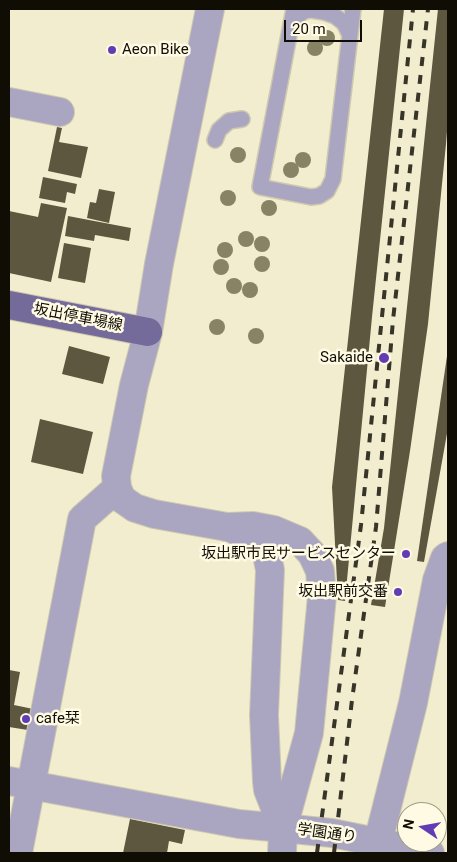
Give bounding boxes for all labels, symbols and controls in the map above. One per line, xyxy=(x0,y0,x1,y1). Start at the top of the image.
scale bar xyxy=(287,10,364,42)
text: 20 m xyxy=(292,20,326,38)
place label: Aeon Bike xyxy=(122,41,189,59)
marker: Aeon Bike xyxy=(106,44,118,56)
street label: 坂出停車場線 xyxy=(32,301,124,335)
place label: Sakaide xyxy=(320,349,373,367)
marker: Sakaide xyxy=(377,351,391,365)
place label: 坂出駅市民サービスセンター xyxy=(201,545,396,563)
marker: 坂出駅市民サービスセンター xyxy=(400,548,412,560)
place label: 坂出駅前交番 xyxy=(298,583,388,601)
marker: 坂出駅前交番 xyxy=(392,586,404,598)
place label: cafe栞 xyxy=(36,710,80,728)
marker: cafe栞 xyxy=(20,713,32,725)
north arrow xyxy=(397,802,447,852)
text: N xyxy=(399,818,417,831)
street label: 学園通り xyxy=(296,821,358,847)

